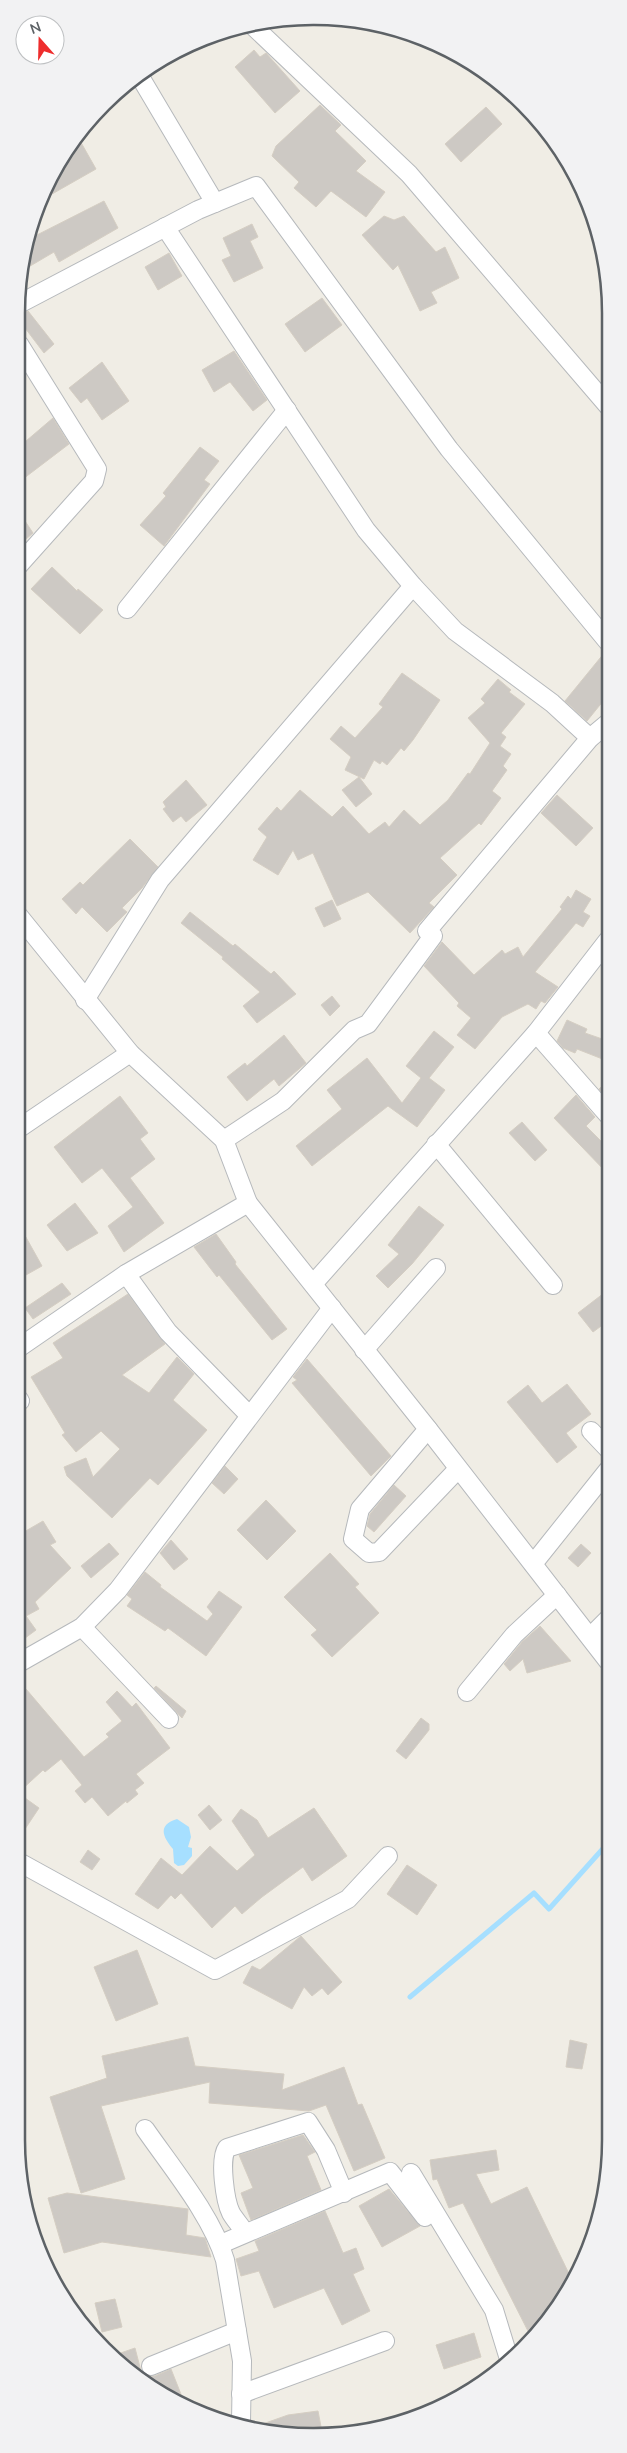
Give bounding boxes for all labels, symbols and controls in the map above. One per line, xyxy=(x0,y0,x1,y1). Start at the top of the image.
north arrow xyxy=(15,15,65,65)
text: N xyxy=(28,18,44,39)

